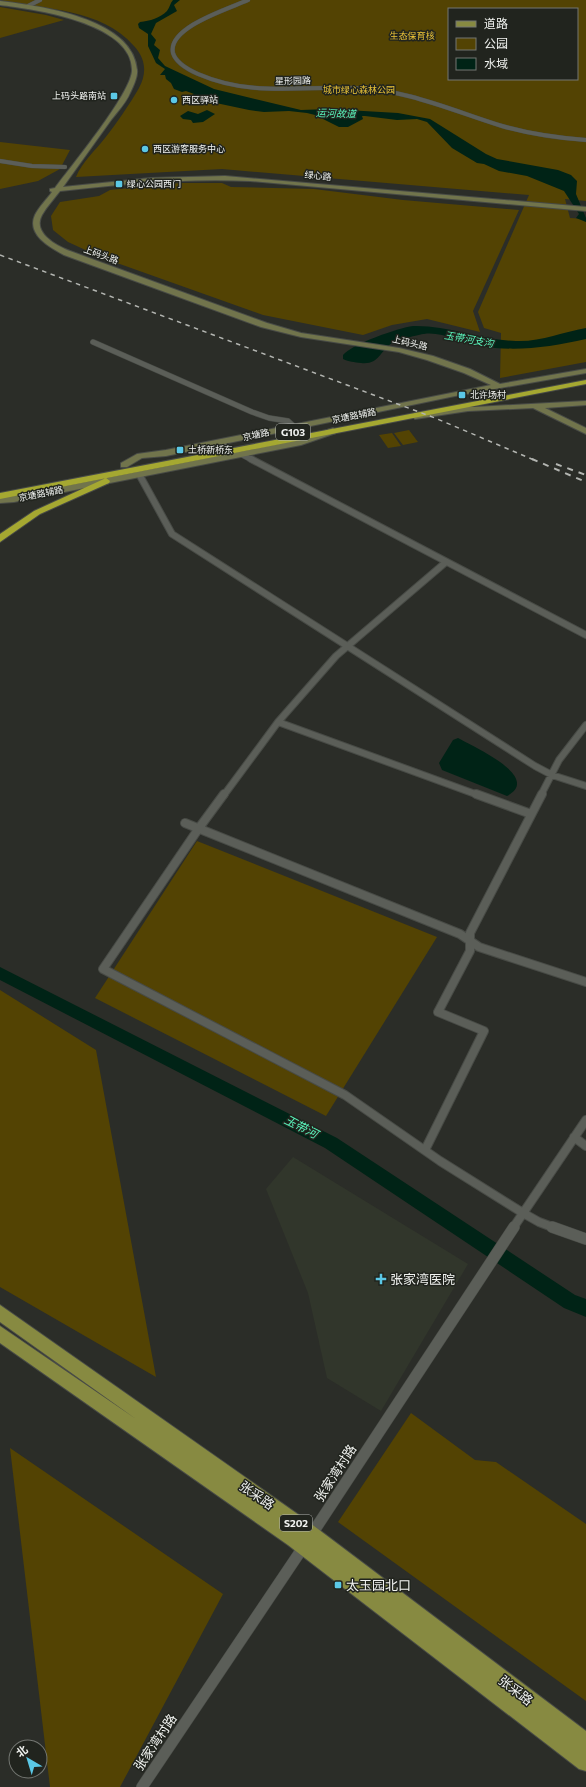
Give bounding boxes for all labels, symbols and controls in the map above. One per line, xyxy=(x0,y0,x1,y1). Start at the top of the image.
legend xyxy=(448,8,578,80)
text: 道路 xyxy=(484,16,508,30)
park label: 生态保育核 xyxy=(389,30,435,41)
text: 公园 xyxy=(484,36,508,50)
text: 水域 xyxy=(484,56,508,70)
street label: 星形园路 xyxy=(275,75,311,86)
park label: 城市绿心森林公园 xyxy=(323,84,395,95)
place label: 上码头路南站 xyxy=(52,90,106,101)
marker: 上码头路南站 xyxy=(109,91,119,101)
place label: 西区驿站 xyxy=(182,94,218,105)
marker: 西区驿站 xyxy=(169,95,179,105)
water label: 运河故道 xyxy=(316,106,358,120)
place label: 西区游客服务中心 xyxy=(153,143,225,154)
marker: 西区游客服务中心 xyxy=(140,144,150,154)
street label: 绿心路 xyxy=(304,169,332,182)
place label: 绿心公园西门 xyxy=(127,178,181,189)
marker: 绿心公园西门 xyxy=(114,179,124,189)
street label: 上码头路 xyxy=(82,243,120,266)
water label: 玉带河支沟 xyxy=(443,329,496,349)
street label: 上码头路 xyxy=(391,333,429,352)
place label: 北许场村 xyxy=(470,389,506,400)
marker: 北许场村 xyxy=(457,390,467,400)
street label: 京塘路辅路 xyxy=(331,406,377,425)
road number: G103 xyxy=(276,424,310,440)
street label: 京塘路 xyxy=(242,426,270,443)
place label: 土桥新桥东 xyxy=(188,444,233,455)
marker: 土桥新桥东 xyxy=(175,445,185,455)
street label: 京塘路辅路 xyxy=(18,484,64,503)
water label: 玉带河 xyxy=(282,1112,322,1141)
place label: 张家湾医院 xyxy=(390,1271,455,1287)
marker: 张家湾医院 xyxy=(375,1273,387,1285)
street label: 张家湾村路 xyxy=(311,1441,359,1505)
street label: 张采路 xyxy=(236,1477,278,1513)
road number: S202 xyxy=(280,1515,312,1531)
place label: 太玉园北口 xyxy=(346,1577,411,1593)
marker: 太玉园北口 xyxy=(333,1580,343,1590)
street label: 张采路 xyxy=(496,1672,536,1708)
street label: 张家湾村路 xyxy=(130,1711,180,1773)
north arrow xyxy=(8,1739,48,1779)
text: 北 xyxy=(13,1742,30,1759)

